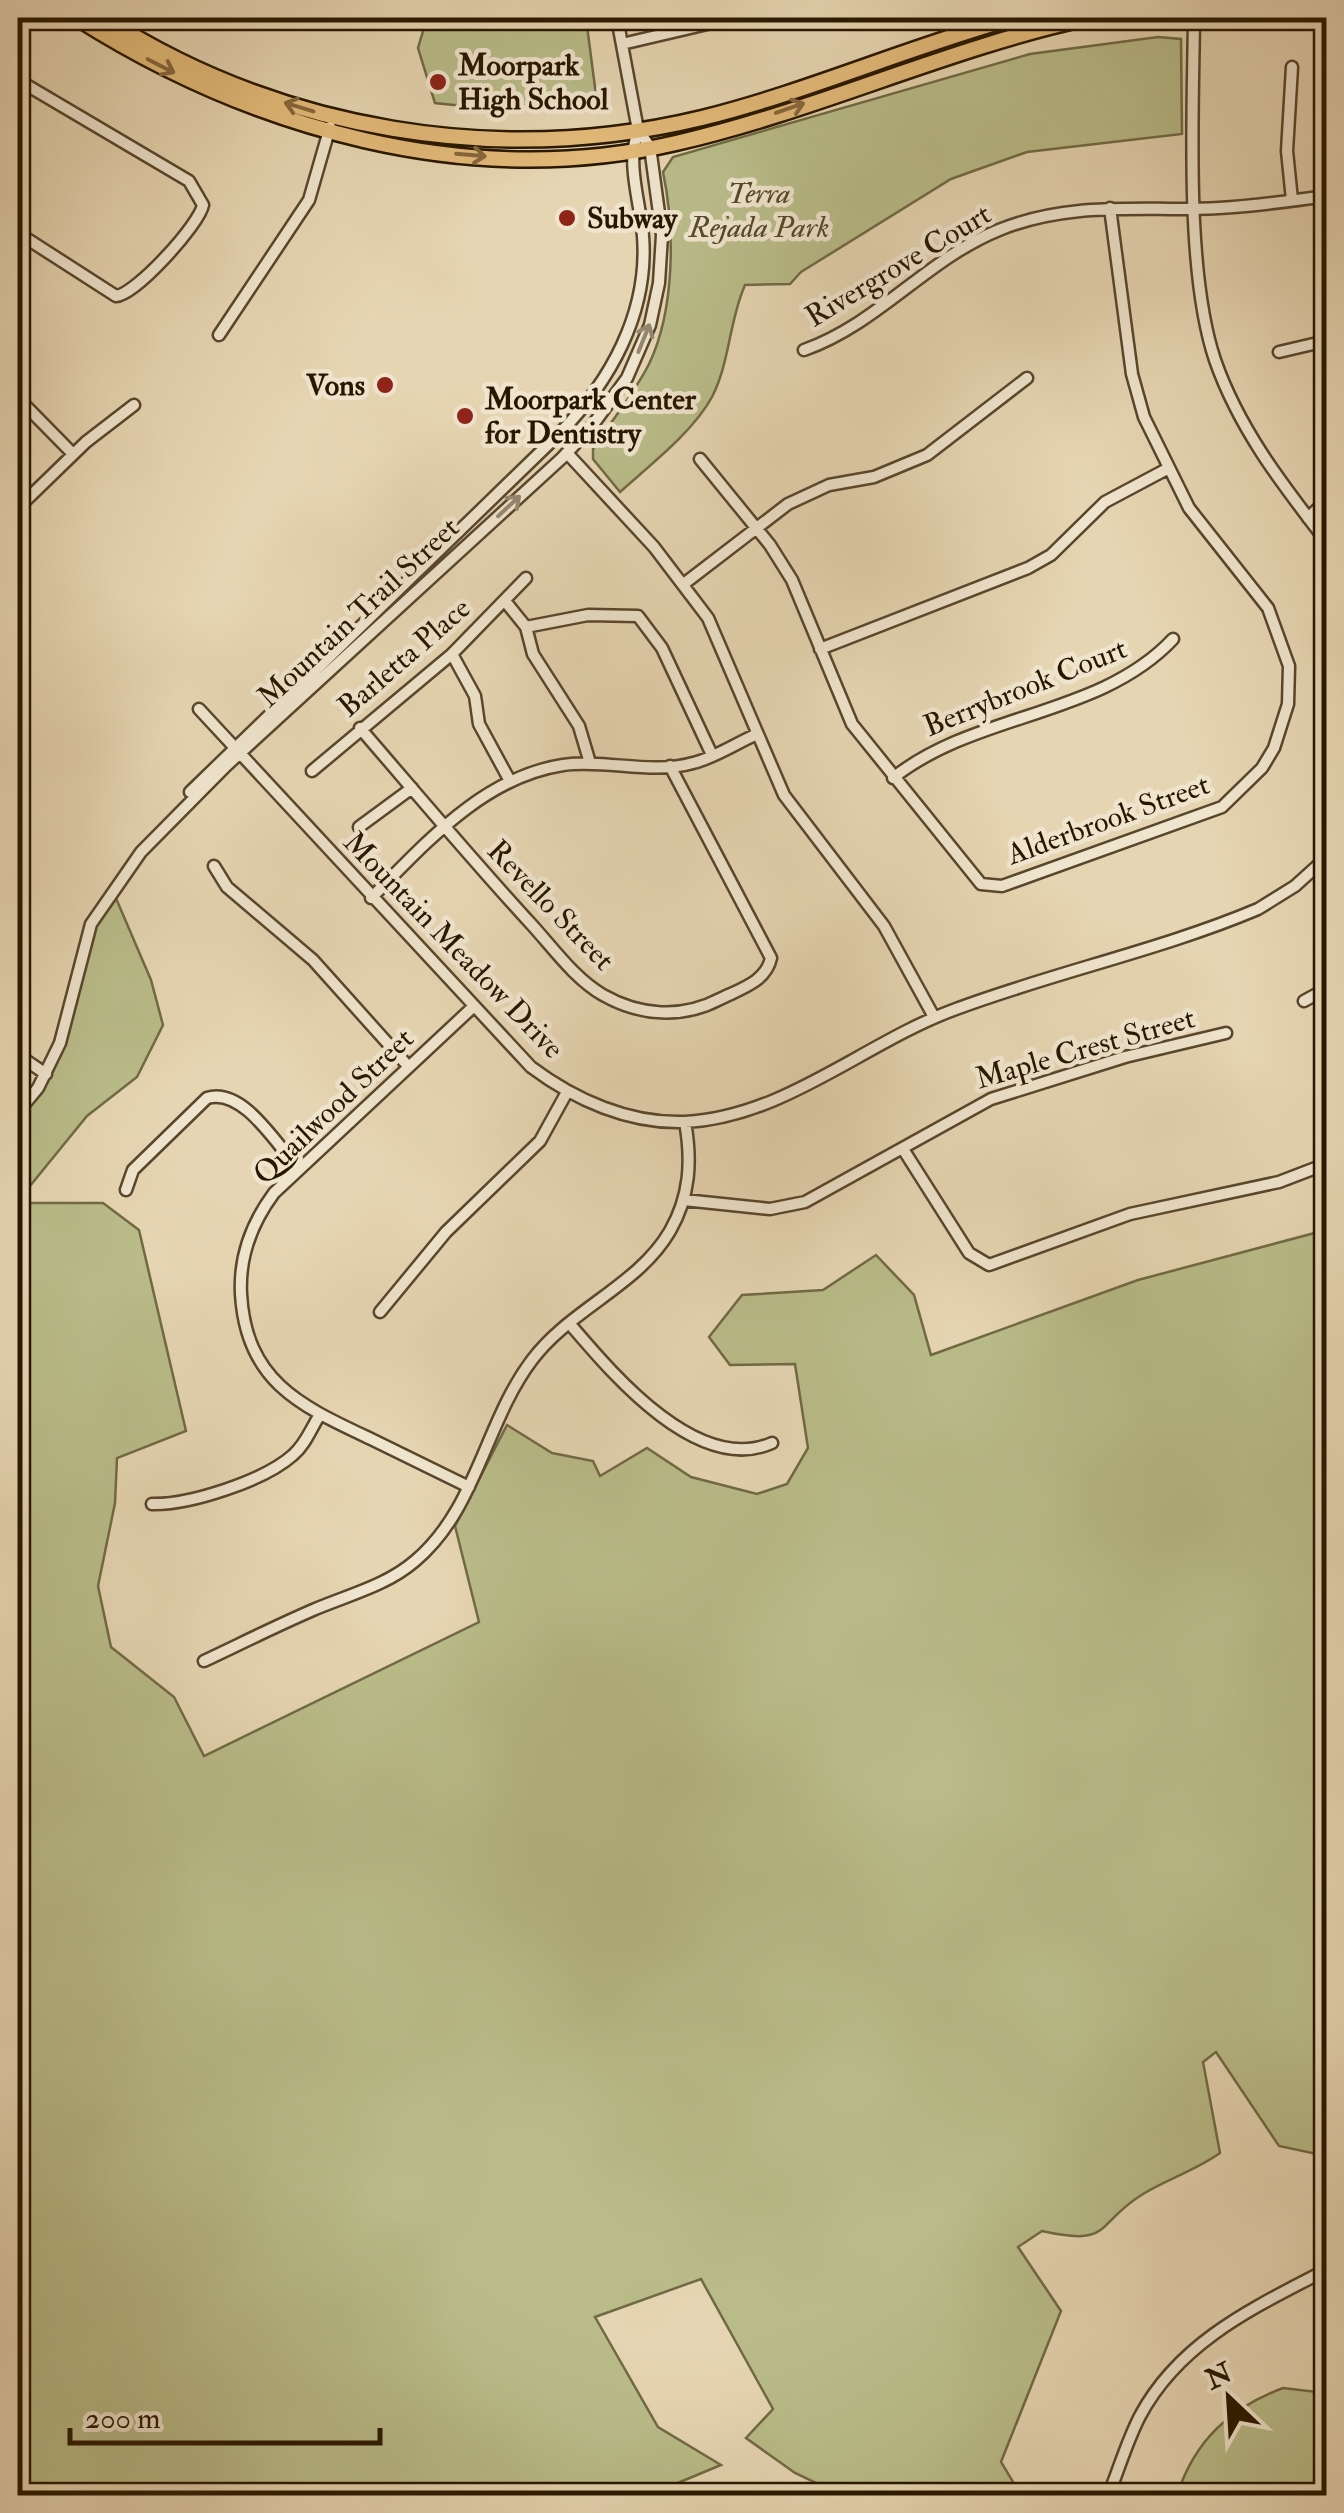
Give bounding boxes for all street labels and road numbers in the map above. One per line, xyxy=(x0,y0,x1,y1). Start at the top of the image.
street label: Rivergrove Court xyxy=(799,195,998,335)
street label: Mountain Trail Street xyxy=(250,509,467,715)
street label: Barletta Place xyxy=(331,590,478,725)
street label: Berrybrook Court xyxy=(918,630,1132,745)
street label: Alderbrook Street xyxy=(1001,766,1215,874)
street label: Mountain Meadow Drive xyxy=(336,824,572,1067)
street label: Revello Street xyxy=(479,832,622,979)
street label: Maple Crest Street xyxy=(971,999,1199,1097)
street label: Quailwood Street xyxy=(245,1020,422,1192)

